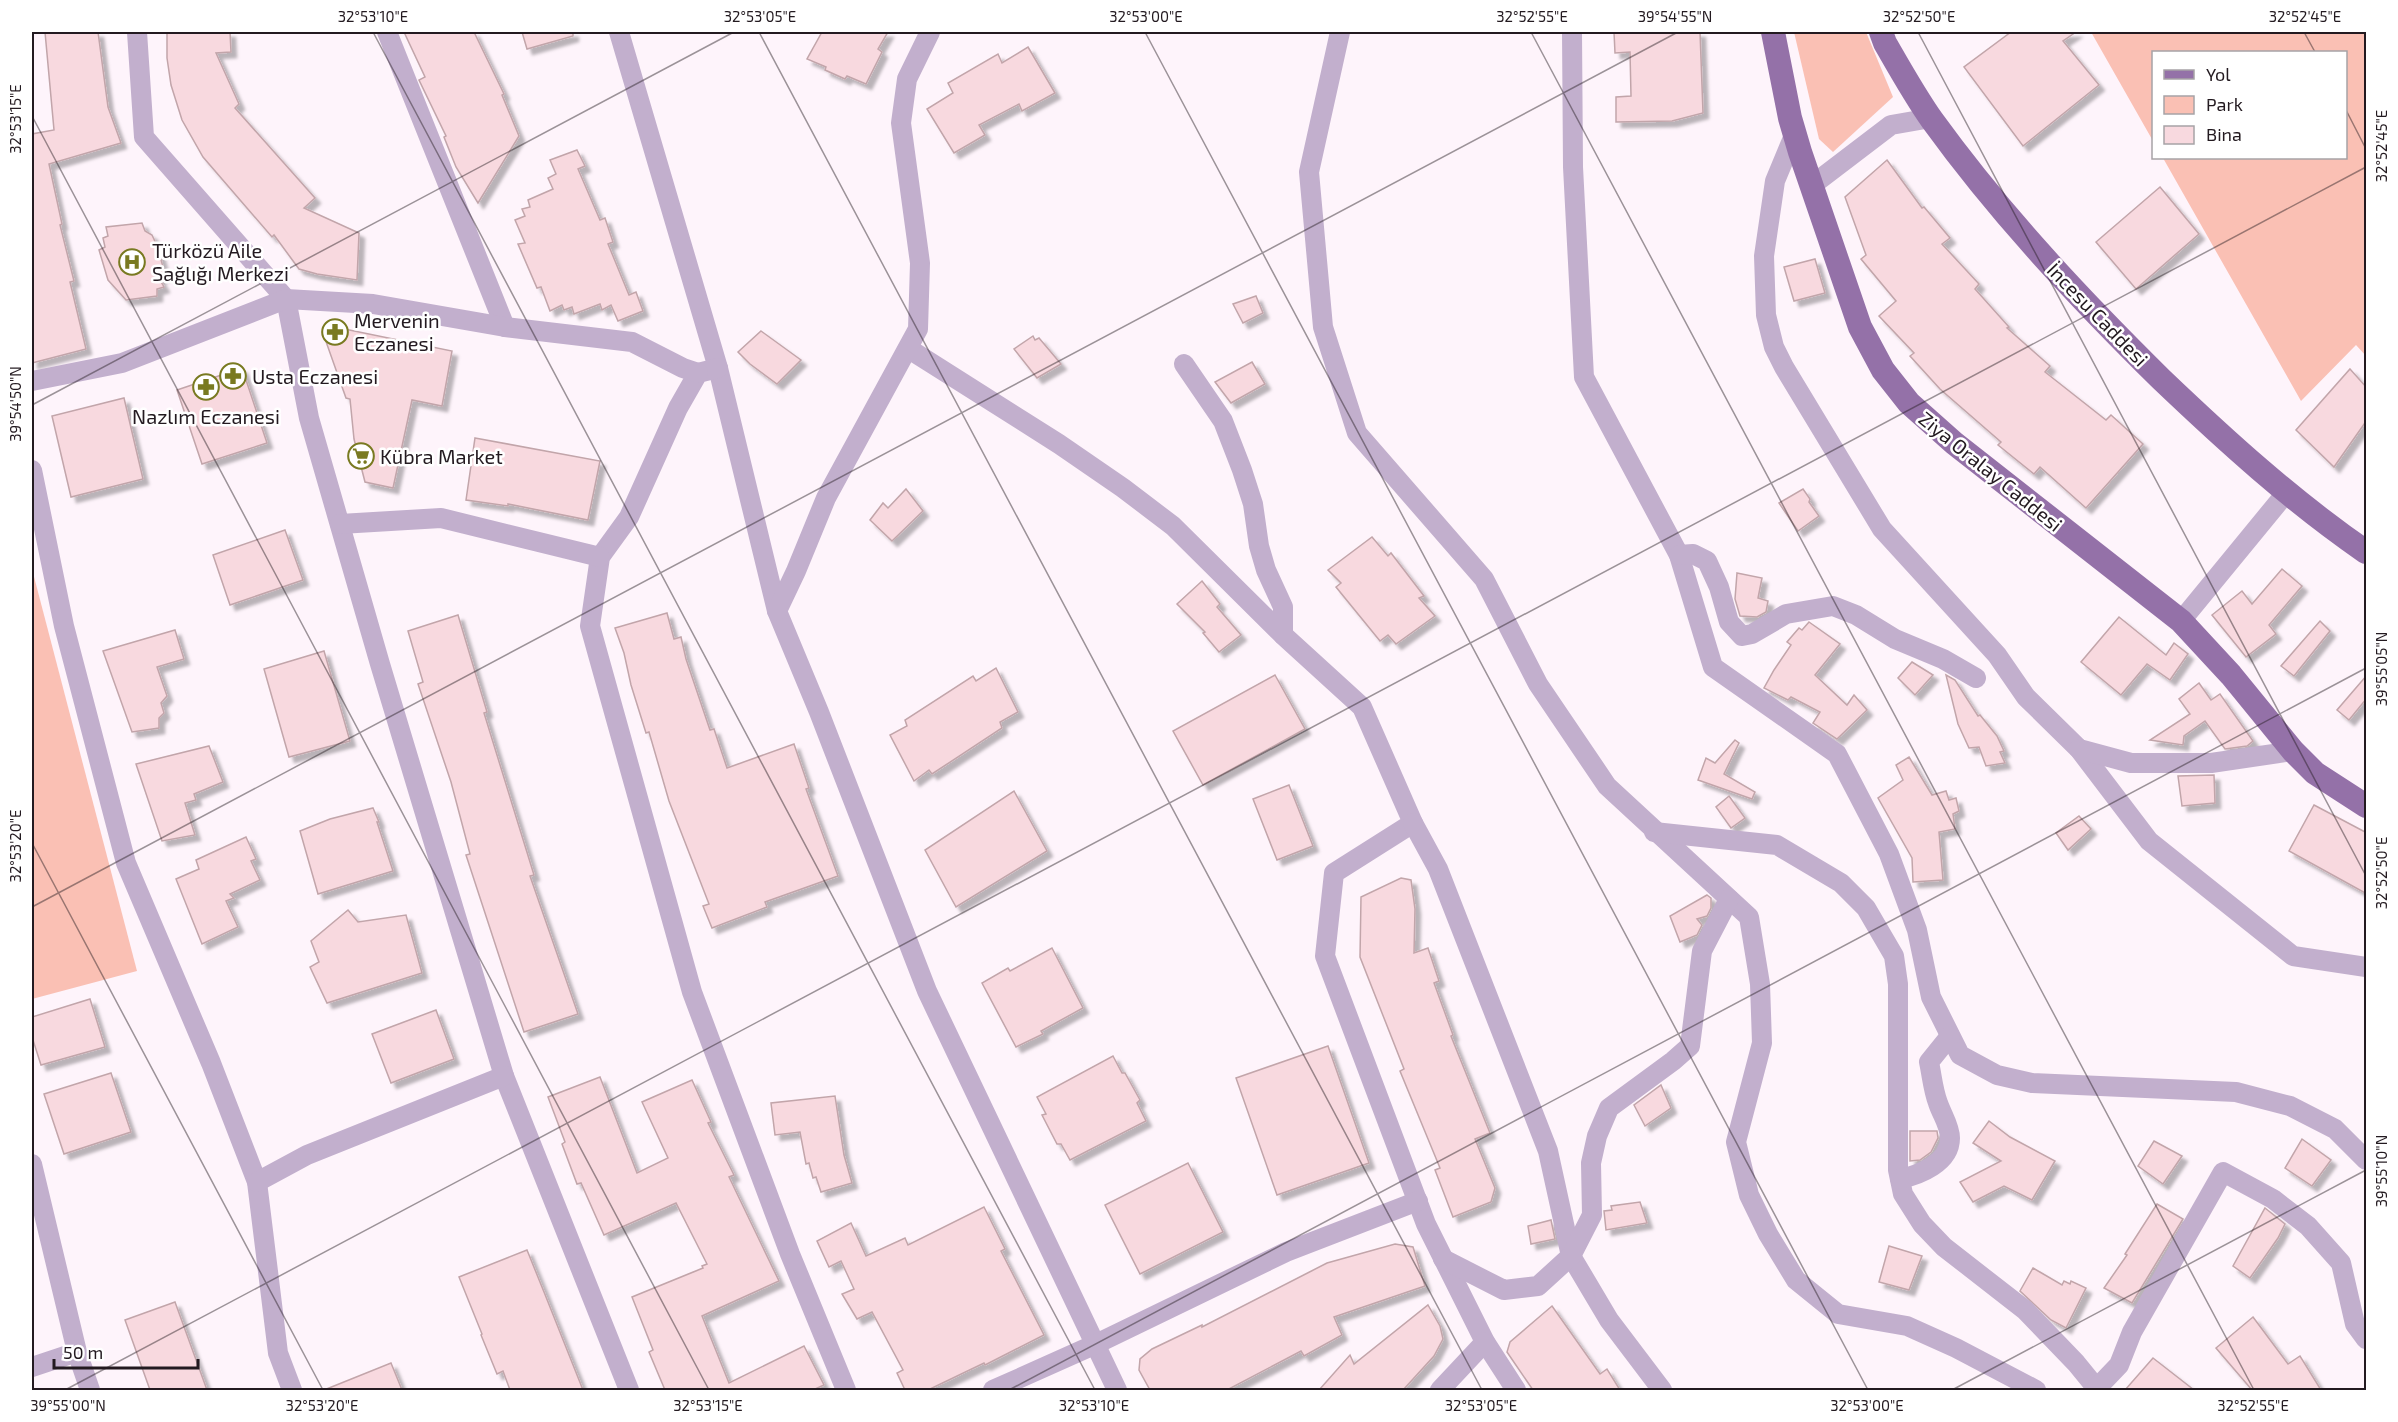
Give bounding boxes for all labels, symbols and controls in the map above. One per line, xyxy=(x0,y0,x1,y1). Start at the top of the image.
text: 32°53'10"E xyxy=(338,7,408,25)
text: 32°53'05"E xyxy=(724,7,796,25)
text: 32°53'00"E xyxy=(1109,7,1183,25)
text: 32°52'55"E xyxy=(1496,7,1568,25)
text: 39°54'55"N xyxy=(1638,7,1712,25)
text: 32°52'50"E xyxy=(1883,7,1955,25)
text: 32°52'45"E xyxy=(2269,7,2341,25)
legend xyxy=(2152,51,2347,159)
text: Yol xyxy=(2206,63,2231,85)
text: 32°53'15"E xyxy=(6,84,24,154)
text: Park xyxy=(2206,93,2243,115)
text: 32°52'45"E xyxy=(2372,110,2390,182)
text: Bina xyxy=(2206,123,2242,145)
place label: Türközü Aile Sağlığı Merkezi xyxy=(152,238,289,285)
hospital icon: Türközü Aile Sağlığı Merkezi xyxy=(117,247,147,277)
street label: İncesu Caddesi xyxy=(2043,257,2153,371)
place label: Mervenin Eczanesi xyxy=(354,308,440,355)
pharmacy icon: Mervenin Eczanesi xyxy=(320,317,350,347)
pharmacy icon: Usta Eczanesi xyxy=(218,361,248,391)
place label: Usta Eczanesi xyxy=(252,364,378,388)
text: 39°54'50"N xyxy=(6,366,24,442)
pharmacy icon: Nazlım Eczanesi xyxy=(191,372,221,402)
place label: Nazlım Eczanesi xyxy=(132,404,280,428)
street label: Ziya Oralay Caddesi xyxy=(1915,406,2067,536)
supermarket icon: Kübra Market xyxy=(346,441,376,471)
place label: Kübra Market xyxy=(380,444,503,468)
text: 39°55'05"N xyxy=(2372,632,2390,706)
text: 32°53'20"E xyxy=(6,810,24,882)
text: 32°52'50"E xyxy=(2372,837,2390,909)
text: 39°55'10"N xyxy=(2372,1135,2390,1207)
scale bar xyxy=(54,1332,198,1370)
text: 50 m xyxy=(63,1341,103,1363)
text: 39°55'00"N xyxy=(30,1396,106,1414)
text: 32°53'20"E xyxy=(286,1396,358,1414)
text: 32°53'15"E xyxy=(673,1396,743,1414)
text: 32°53'10"E xyxy=(1059,1396,1129,1414)
text: 32°53'05"E xyxy=(1445,1396,1517,1414)
text: 32°53'00"E xyxy=(1830,1396,1904,1414)
text: 32°52'55"E xyxy=(2217,1396,2289,1414)

